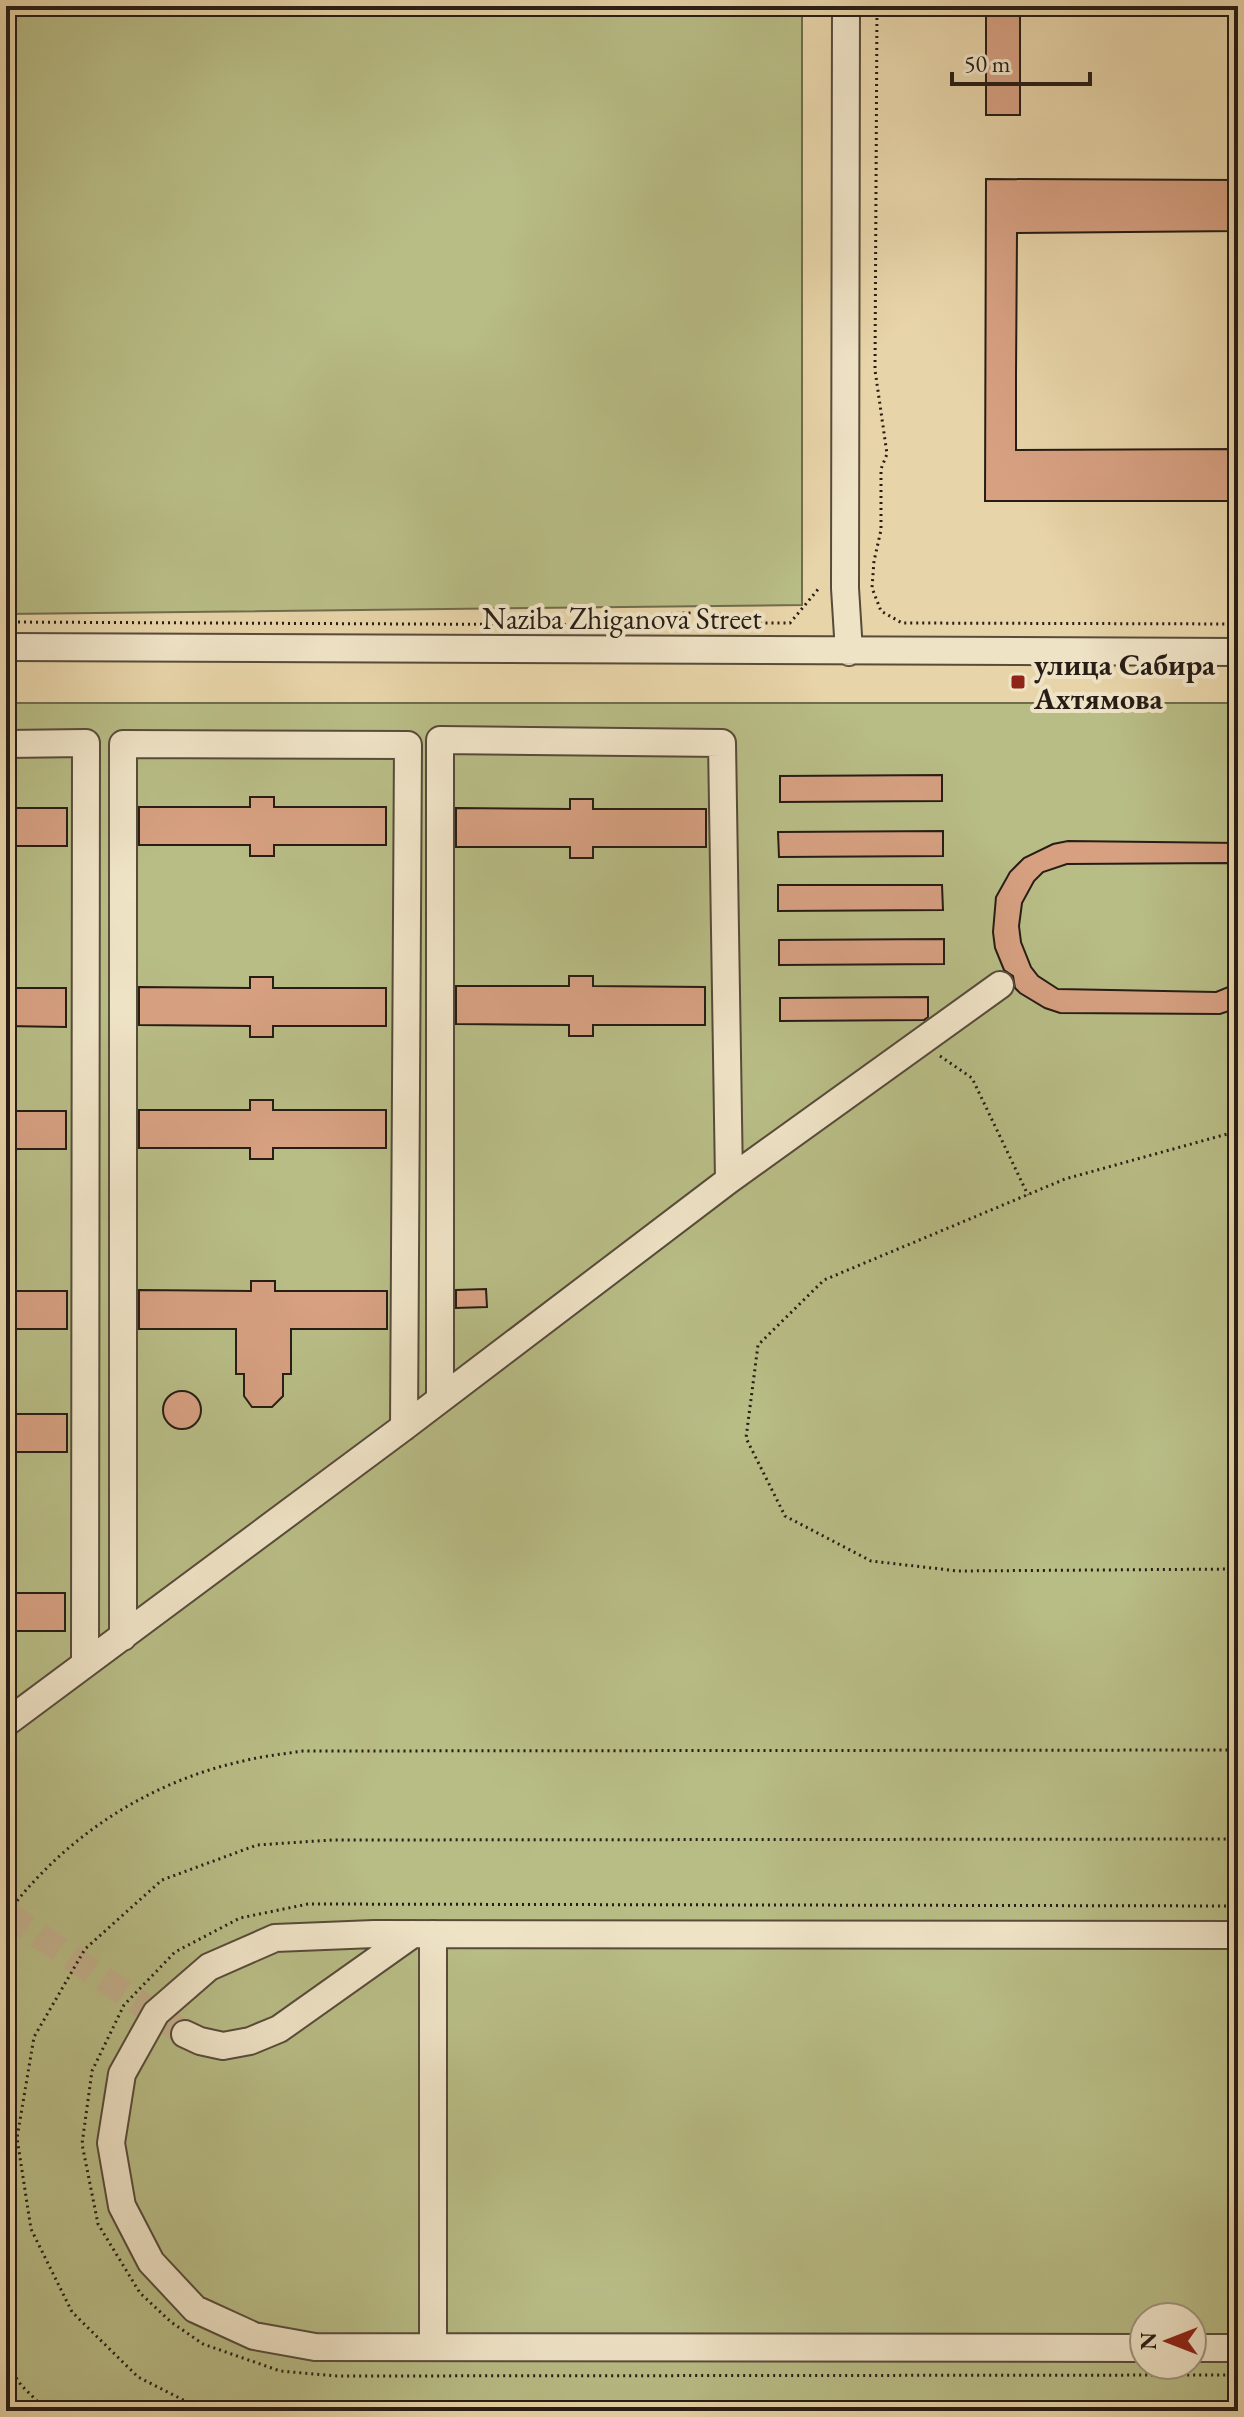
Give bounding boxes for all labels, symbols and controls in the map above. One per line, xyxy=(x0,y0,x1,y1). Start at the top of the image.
scale bar xyxy=(952,36,1090,86)
text: 50 m xyxy=(964,48,1011,79)
street label: Naziba Zhiganova Street xyxy=(482,599,762,638)
place label: улица Сабира Ахтямова xyxy=(1033,645,1216,718)
marker: улица Сабира Ахтямова xyxy=(1009,673,1027,691)
north arrow xyxy=(1128,2301,1208,2381)
text: N xyxy=(1134,2332,1163,2350)

